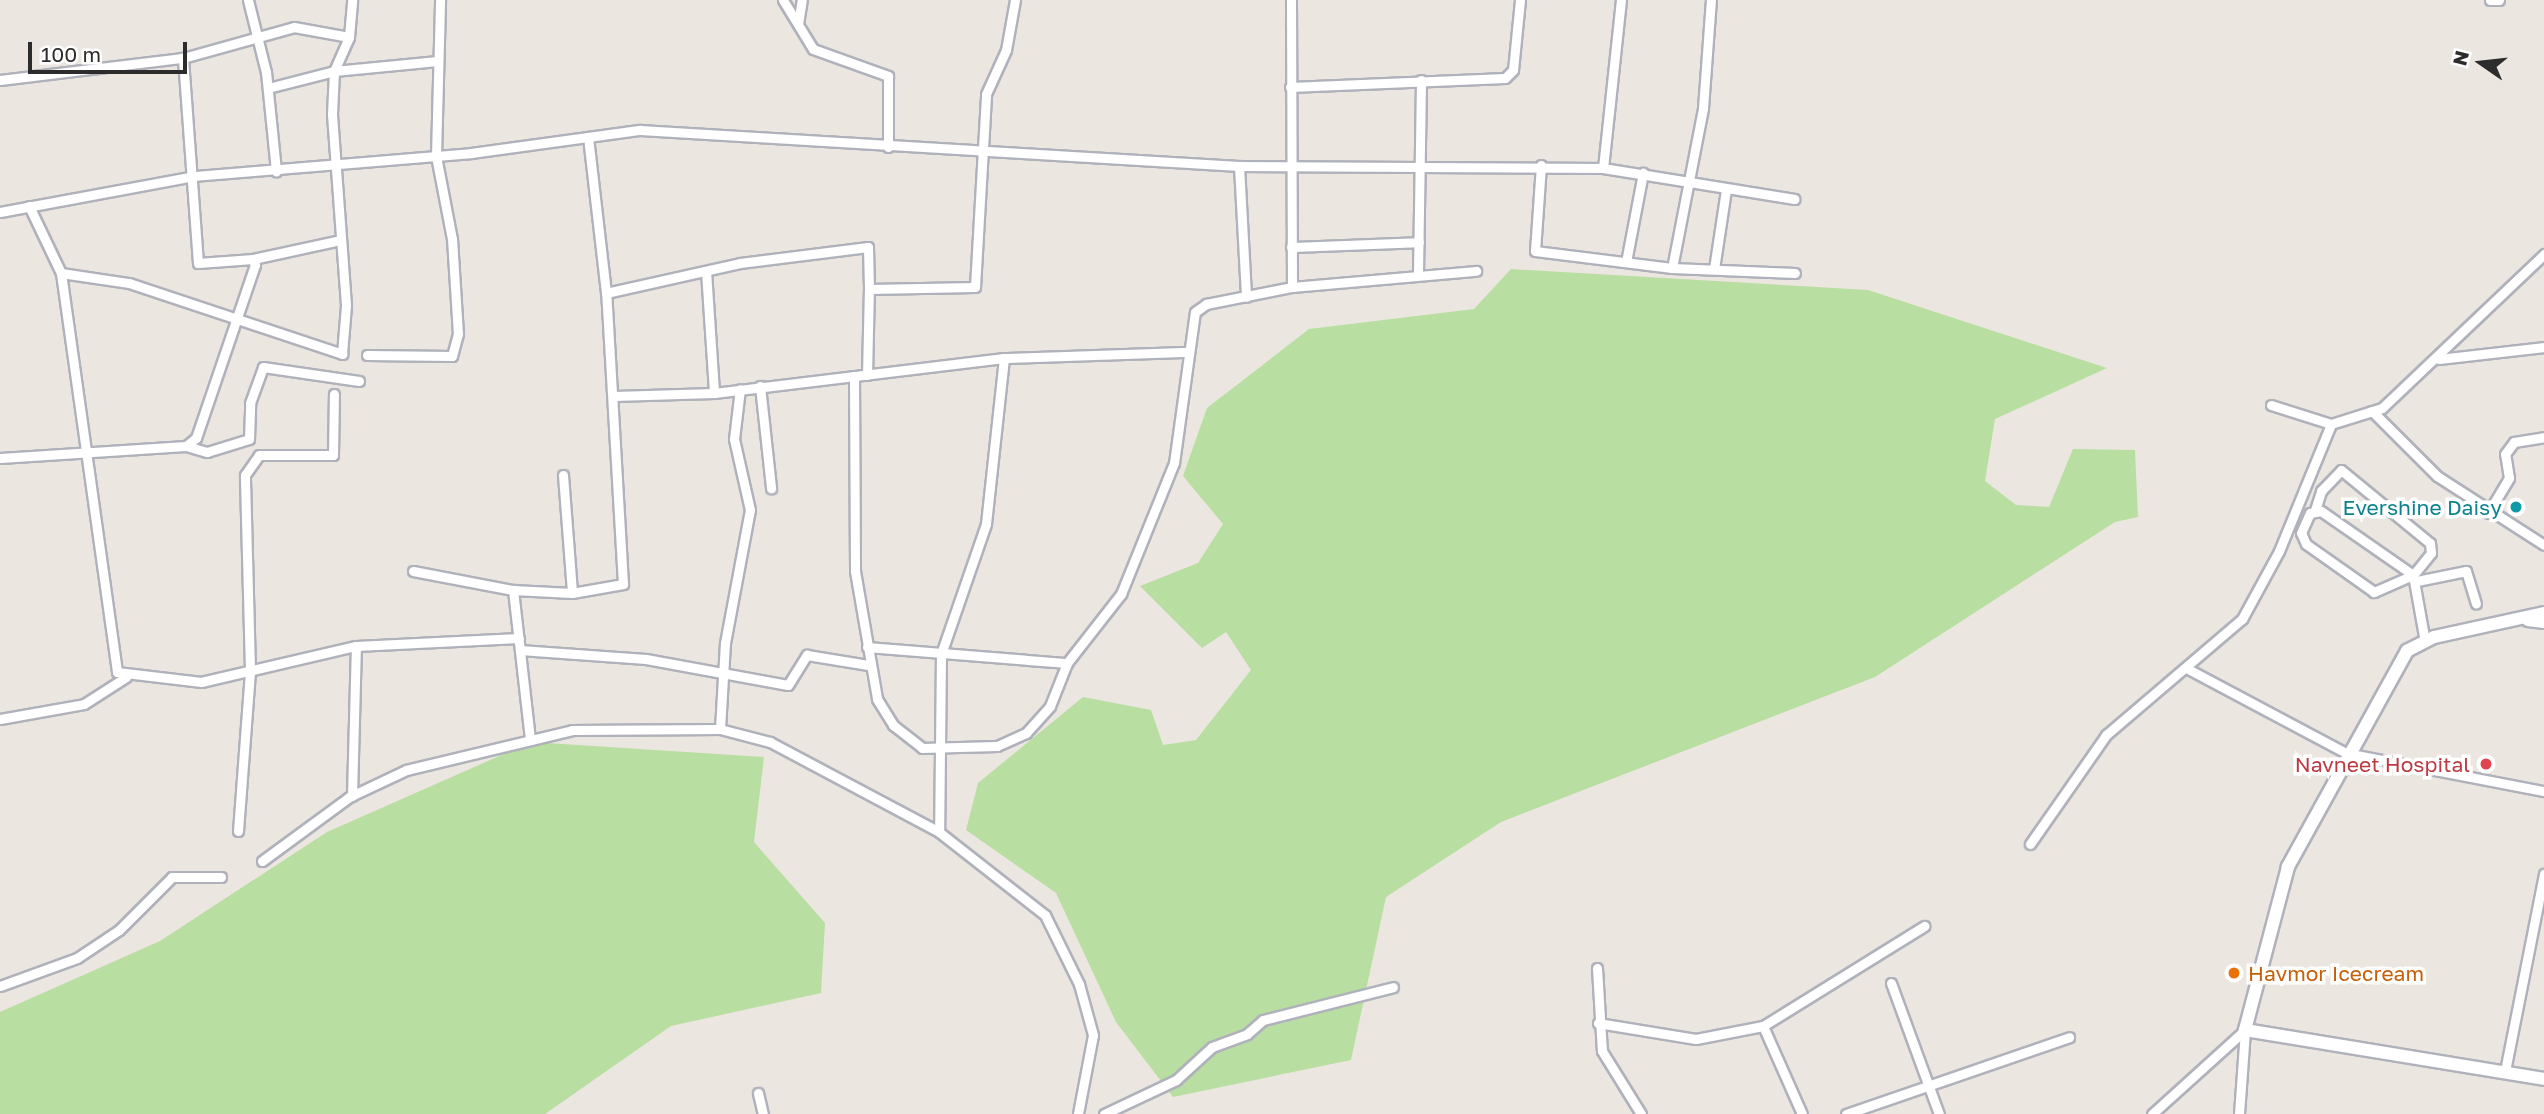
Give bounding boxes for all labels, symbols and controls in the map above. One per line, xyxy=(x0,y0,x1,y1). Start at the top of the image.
scale bar xyxy=(32,28,191,72)
north arrow xyxy=(2446,28,2516,98)
text: 100 m xyxy=(41,41,101,67)
text: N xyxy=(2447,48,2473,68)
place label: Evershine Daisy xyxy=(2343,494,2502,520)
marker: Evershine Daisy xyxy=(2508,499,2524,515)
place label: Navneet Hospital xyxy=(2295,751,2470,777)
marker: Navneet Hospital xyxy=(2476,754,2496,774)
place label: Havmor Icecream xyxy=(2248,960,2424,986)
marker: Havmor Icecream xyxy=(2226,965,2242,981)

